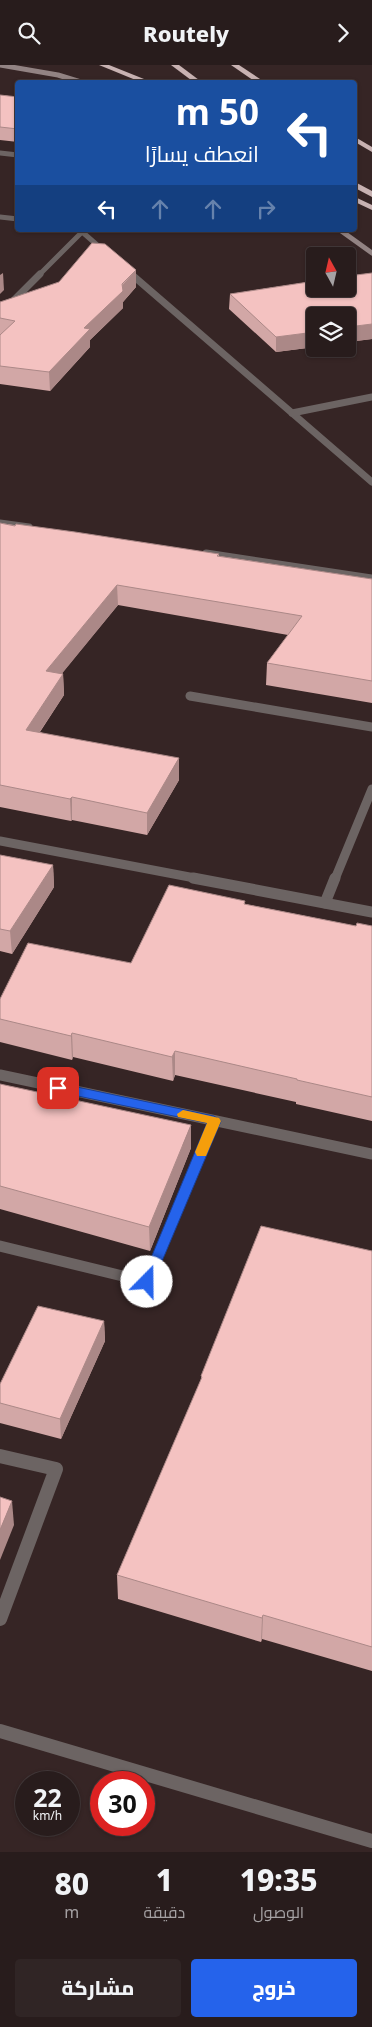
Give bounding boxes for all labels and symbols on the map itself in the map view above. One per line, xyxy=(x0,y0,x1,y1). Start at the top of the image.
north arrow xyxy=(306,247,356,297)
pin xyxy=(37,1067,79,1109)
position arrow xyxy=(120,1255,172,1307)
speed limit sign: 30 xyxy=(90,1771,155,1836)

